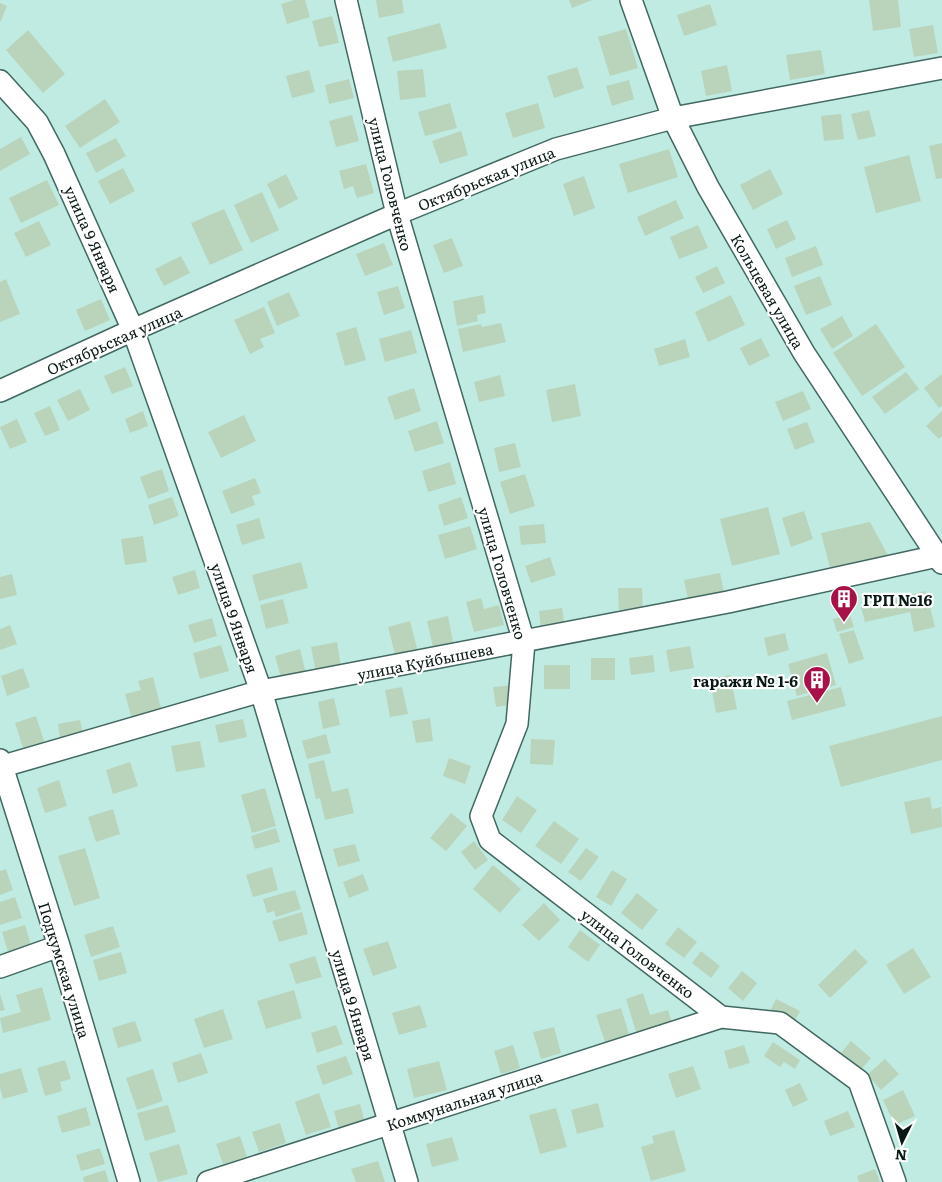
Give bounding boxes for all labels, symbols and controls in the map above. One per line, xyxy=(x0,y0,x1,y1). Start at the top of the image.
street label: улица Головченко xyxy=(363,115,419,253)
street label: Октябрьская улица xyxy=(414,140,559,216)
street label: улица 9 Января xyxy=(59,182,127,296)
street label: Кольцевая улица xyxy=(726,229,811,354)
street label: Октябрьская улица xyxy=(43,299,186,380)
street label: улица Головченко xyxy=(473,504,533,642)
street label: улица 9 Января xyxy=(205,560,265,676)
building icon: ГРП №16 xyxy=(829,584,859,623)
place label: ГРП №16 xyxy=(863,588,932,611)
street label: улица Куйбышева xyxy=(355,636,496,685)
building icon: гаражи № 1-6 xyxy=(802,665,832,704)
place label: гаражи № 1-6 xyxy=(693,669,798,692)
street label: Подкумская улица xyxy=(33,899,97,1042)
street label: улица Головченко xyxy=(576,903,700,1004)
street label: улица 9 Января xyxy=(326,947,382,1063)
street label: Коммунальная улица xyxy=(383,1064,546,1136)
north arrow xyxy=(877,1117,927,1167)
text: N xyxy=(894,1145,908,1166)

